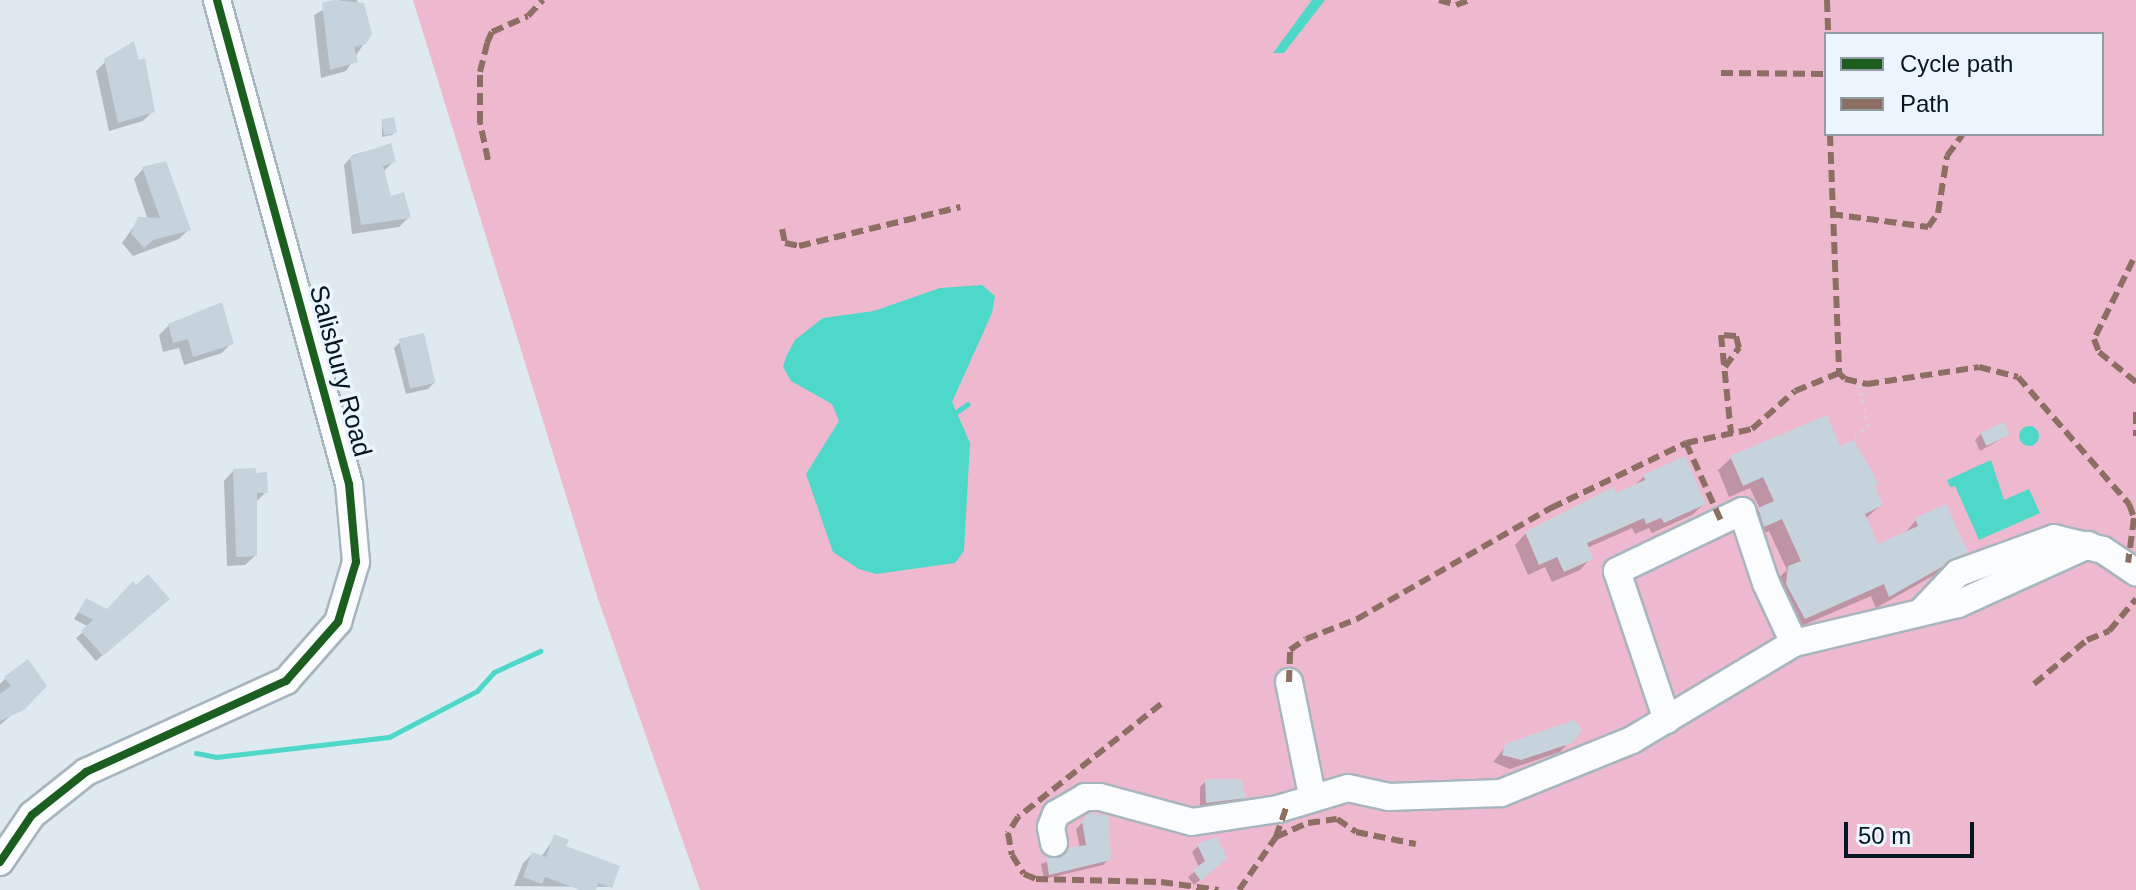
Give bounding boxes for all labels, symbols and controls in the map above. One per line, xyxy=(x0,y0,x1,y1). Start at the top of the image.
legend xyxy=(1824,32,2104,136)
text: Cycle path xyxy=(1900,50,2013,77)
text: Path xyxy=(1900,90,1949,117)
street label: Salisbury Road xyxy=(302,282,378,460)
scale bar xyxy=(1848,806,1978,856)
text: 50 m xyxy=(1858,822,1911,849)

